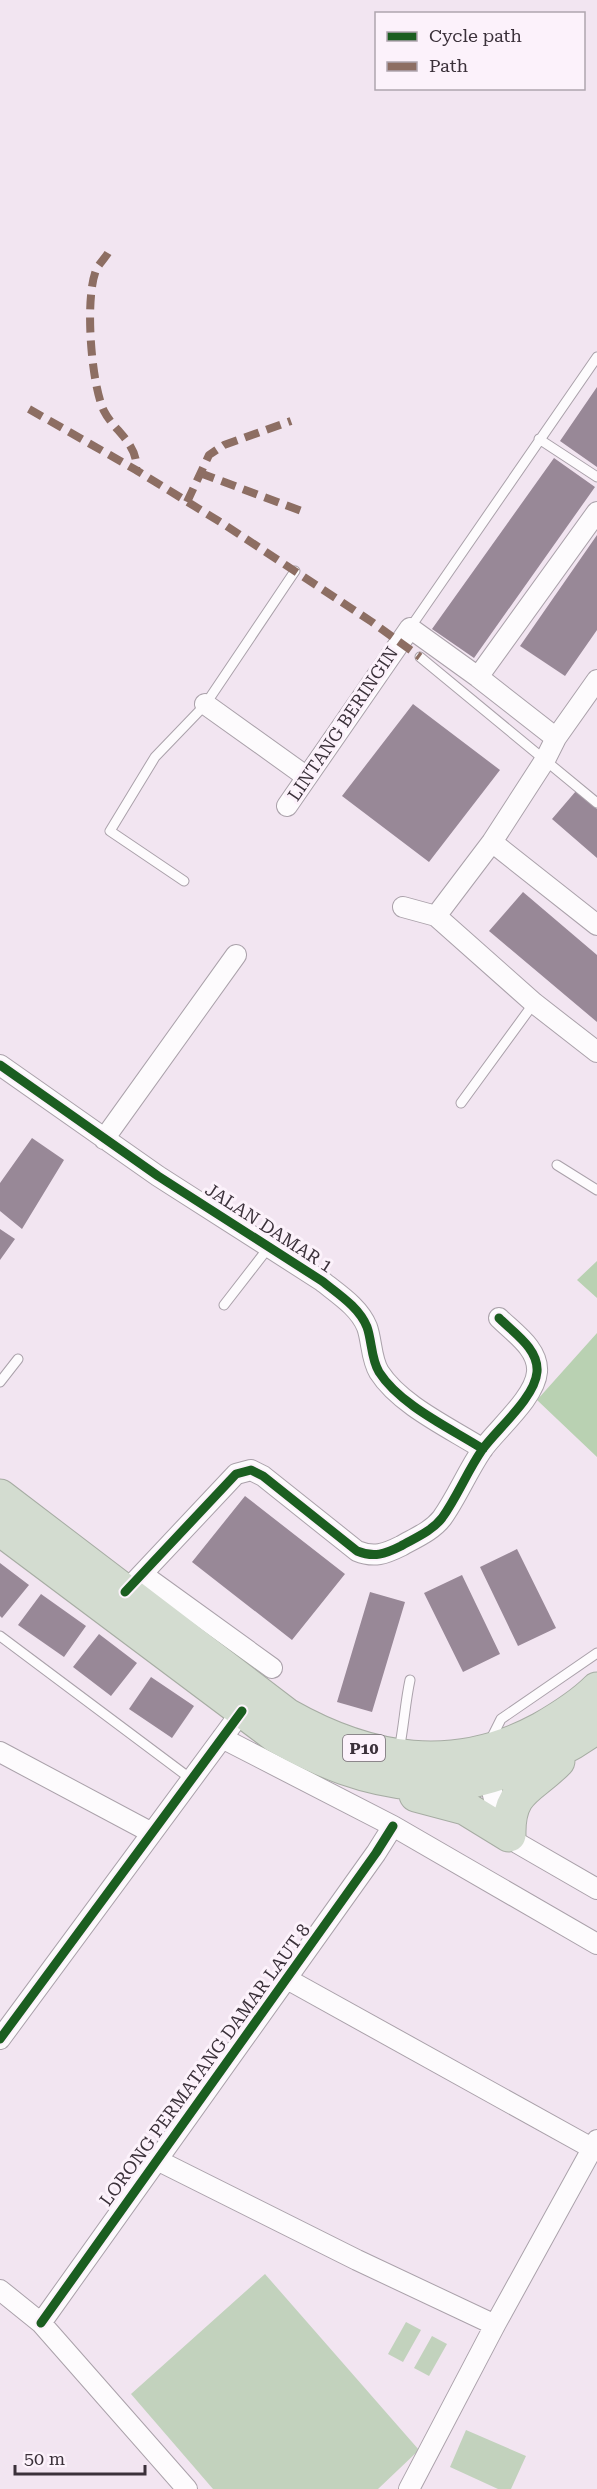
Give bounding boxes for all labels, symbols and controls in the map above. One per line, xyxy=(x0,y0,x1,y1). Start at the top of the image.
legend xyxy=(375,12,585,90)
text: Cycle path xyxy=(429,25,522,46)
text: Path xyxy=(429,55,468,76)
street label: LINTANG BERINGIN xyxy=(283,643,402,805)
street label: JALAN DAMAR 1 xyxy=(201,1178,337,1277)
road number: P10 xyxy=(343,1735,385,1761)
street label: LORONG PERMATANG DAMAR LAUT 8 xyxy=(95,1919,314,2210)
scale bar xyxy=(15,2438,146,2476)
text: 50 m xyxy=(24,2448,65,2469)

